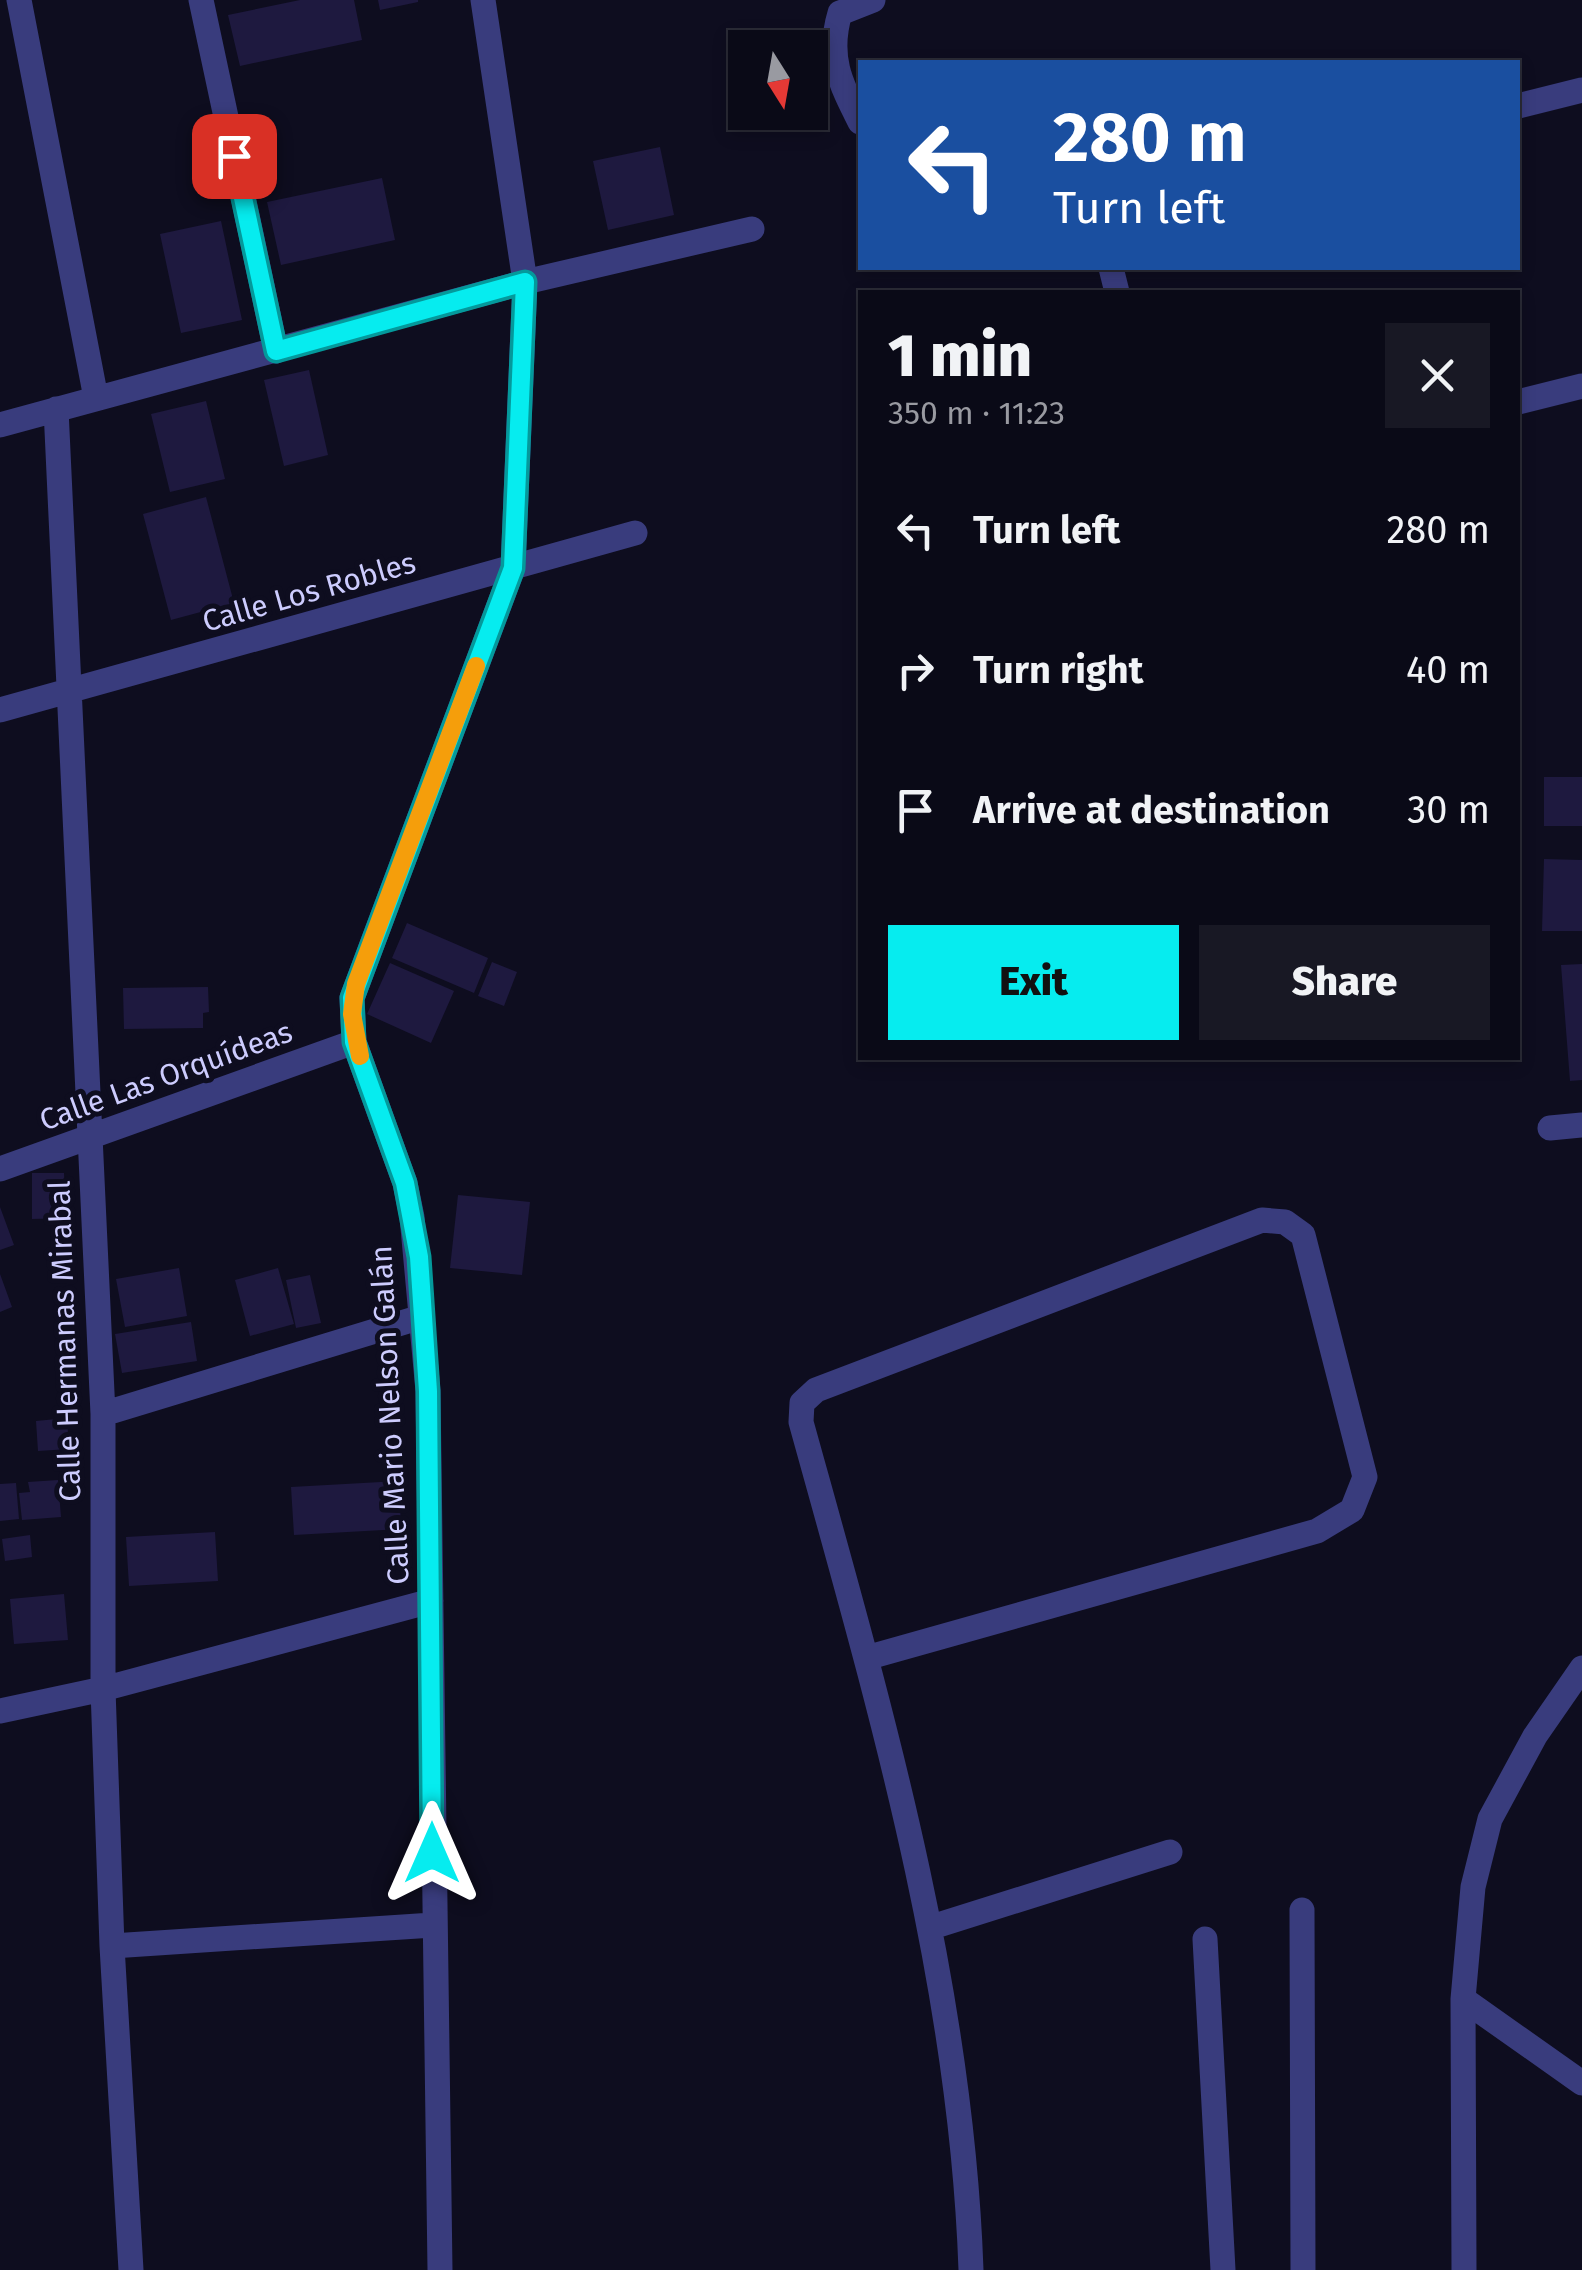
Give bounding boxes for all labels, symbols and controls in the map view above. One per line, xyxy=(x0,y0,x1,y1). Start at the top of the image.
north arrow xyxy=(728,30,828,130)
map controls xyxy=(728,30,828,130)
text: 280 m xyxy=(1053,96,1247,180)
icon: left xyxy=(888,100,1018,230)
pin xyxy=(192,114,277,199)
icon: arrive xyxy=(207,129,262,184)
text: Turn left xyxy=(1053,181,1225,235)
text: 1 min xyxy=(888,320,1032,392)
button: close xyxy=(1385,323,1490,428)
text: 350 m · 11:23 xyxy=(888,394,1065,432)
icon: left xyxy=(888,503,943,558)
text: Turn left xyxy=(973,507,1120,553)
text: 280 m xyxy=(1386,507,1490,553)
street label: Calle Los Robles xyxy=(198,544,420,640)
icon: right xyxy=(888,643,943,698)
text: Turn right xyxy=(973,647,1143,693)
text: 40 m xyxy=(1406,647,1490,693)
icon: arrive xyxy=(888,783,943,838)
text: Arrive at destination xyxy=(973,787,1330,833)
text: 30 m xyxy=(1407,787,1490,833)
button: Exit xyxy=(888,925,1179,1040)
button: Share xyxy=(1199,925,1490,1040)
street label: Calle Las Orquídeas xyxy=(35,1014,297,1138)
street label: Calle Hermanas Mirabal xyxy=(41,1180,89,1502)
street label: Calle Mario Nelson Galán xyxy=(363,1244,417,1586)
position arrow xyxy=(380,1801,484,1905)

